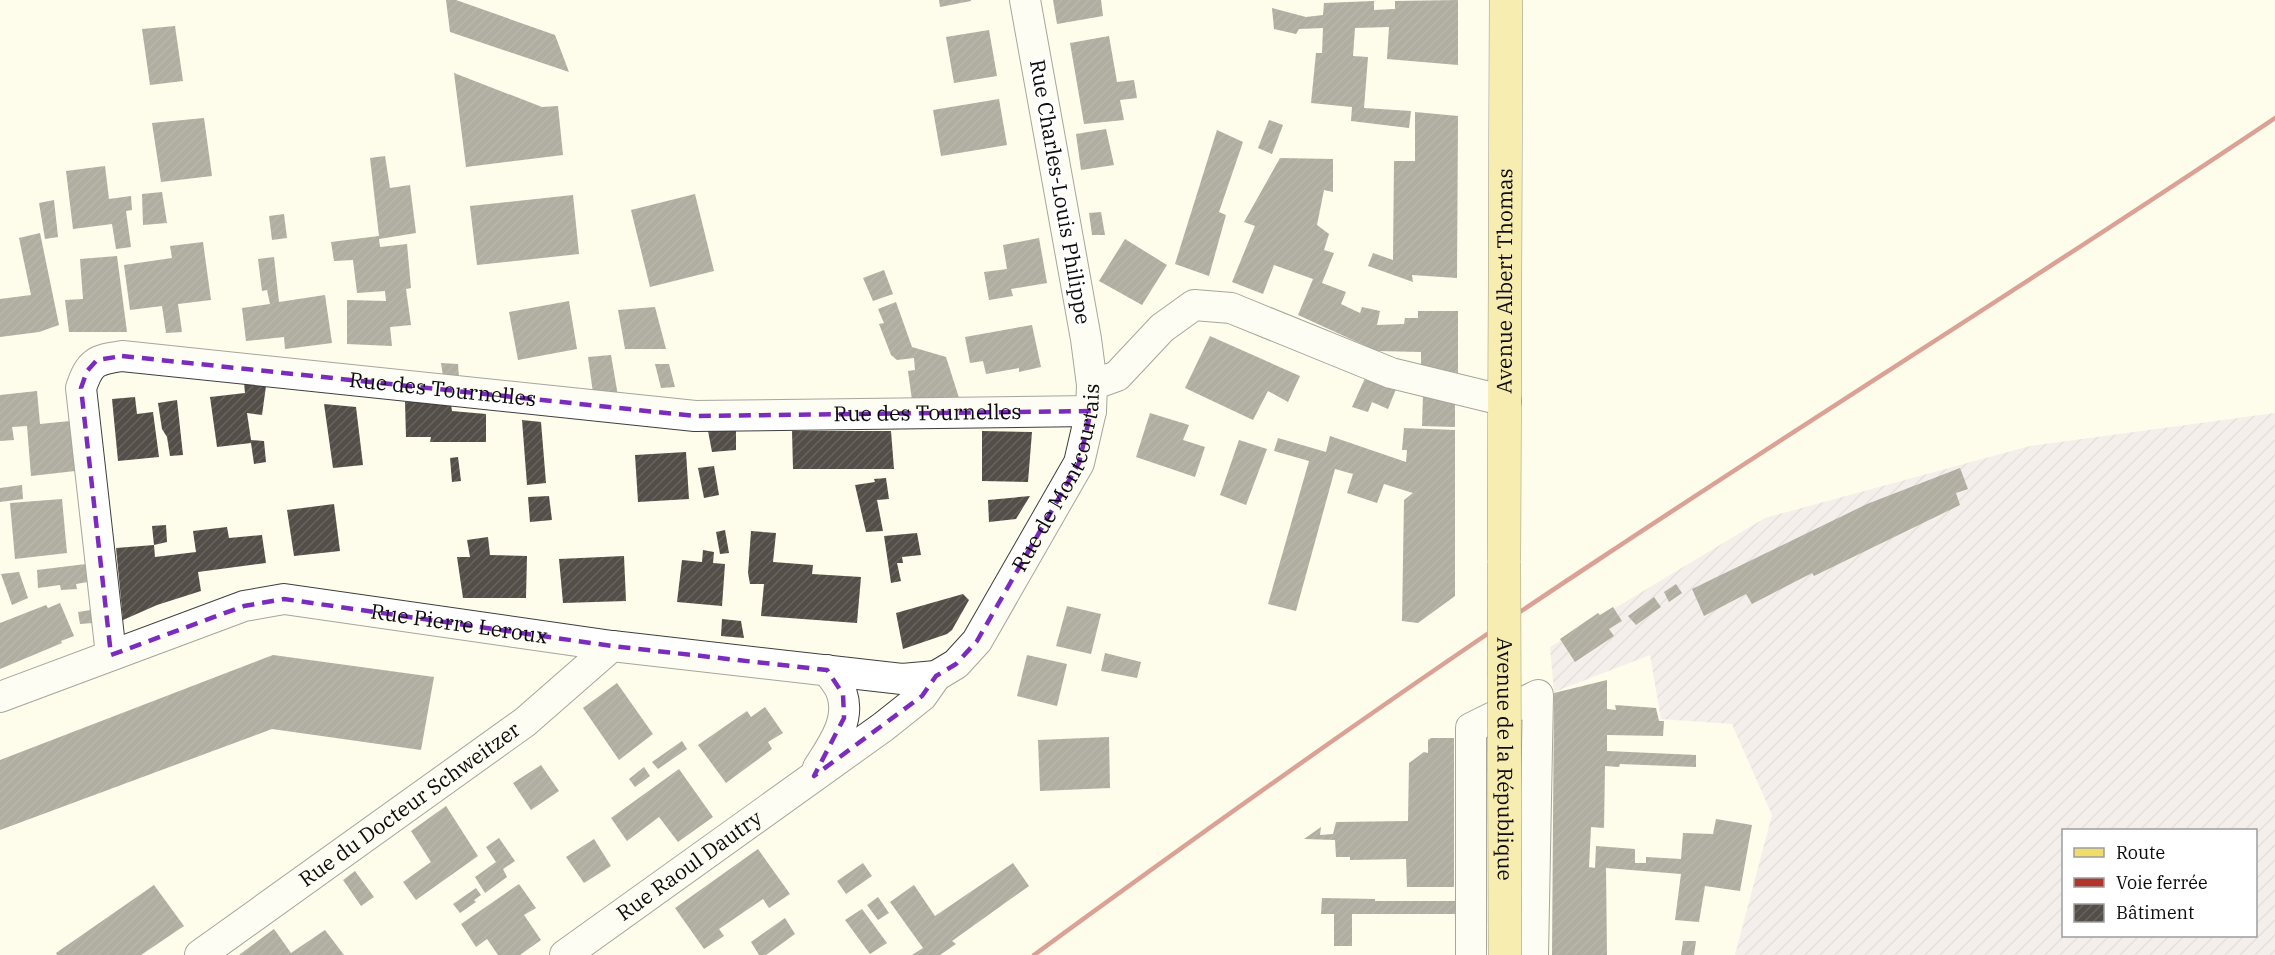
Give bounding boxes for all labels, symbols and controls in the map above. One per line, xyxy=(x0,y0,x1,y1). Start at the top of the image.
street label: Rue Charles-Louis Philippe xyxy=(1024,57,1098,326)
street label: Avenue Albert Thomas xyxy=(1490,168,1518,394)
street label: Rue des Tournelles xyxy=(348,365,538,412)
street label: Rue de Montcourtais xyxy=(1005,383,1105,576)
street label: Rue des Tournelles xyxy=(833,397,1022,427)
street label: Rue Pierre Leroux xyxy=(369,597,550,650)
street label: Avenue de la République xyxy=(1491,637,1520,881)
street label: Rue du Docteur Schweitzer xyxy=(293,715,526,893)
street label: Rue Raoul Dautry xyxy=(610,803,768,927)
legend xyxy=(2062,829,2257,937)
text: Route xyxy=(2116,841,2165,864)
text: Voie ferrée xyxy=(2116,871,2208,894)
text: Bâtiment xyxy=(2116,901,2194,924)

